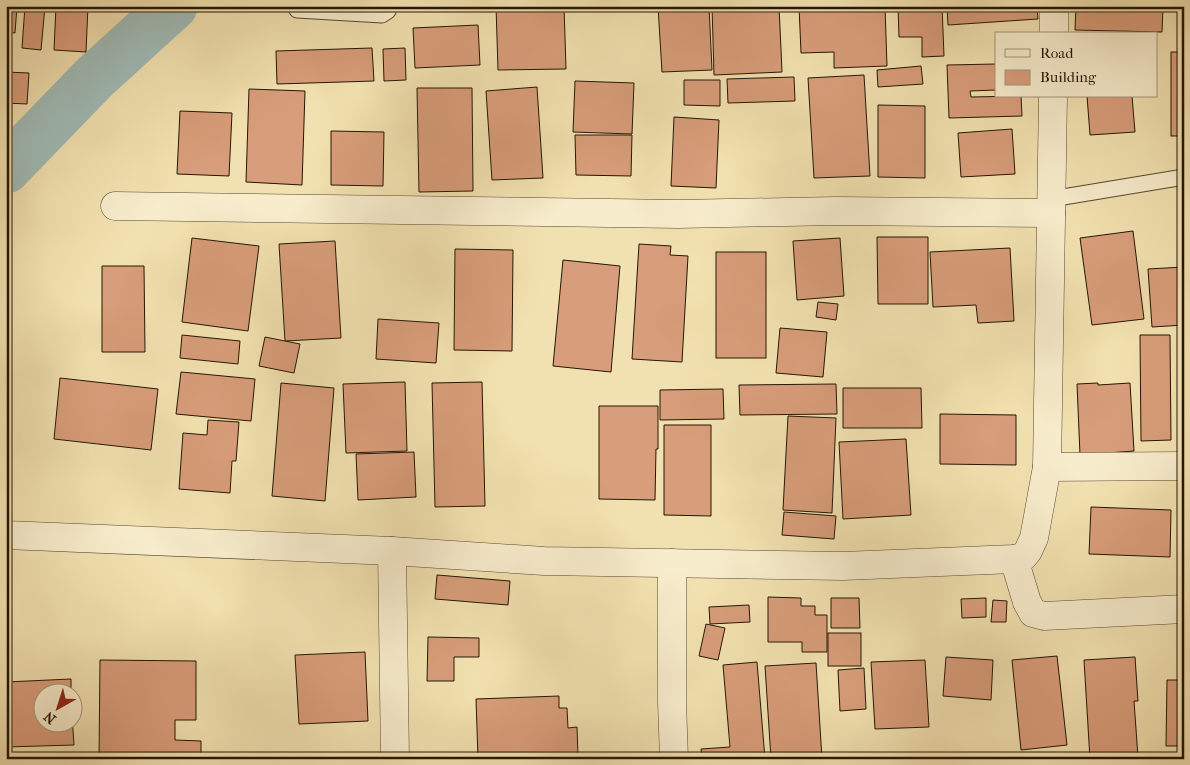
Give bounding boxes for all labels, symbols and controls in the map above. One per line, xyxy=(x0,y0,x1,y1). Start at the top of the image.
legend xyxy=(995,32,1158,98)
text: Road xyxy=(1040,44,1074,62)
text: Building xyxy=(1040,68,1097,86)
north arrow xyxy=(32,682,82,732)
text: N xyxy=(40,708,60,728)

